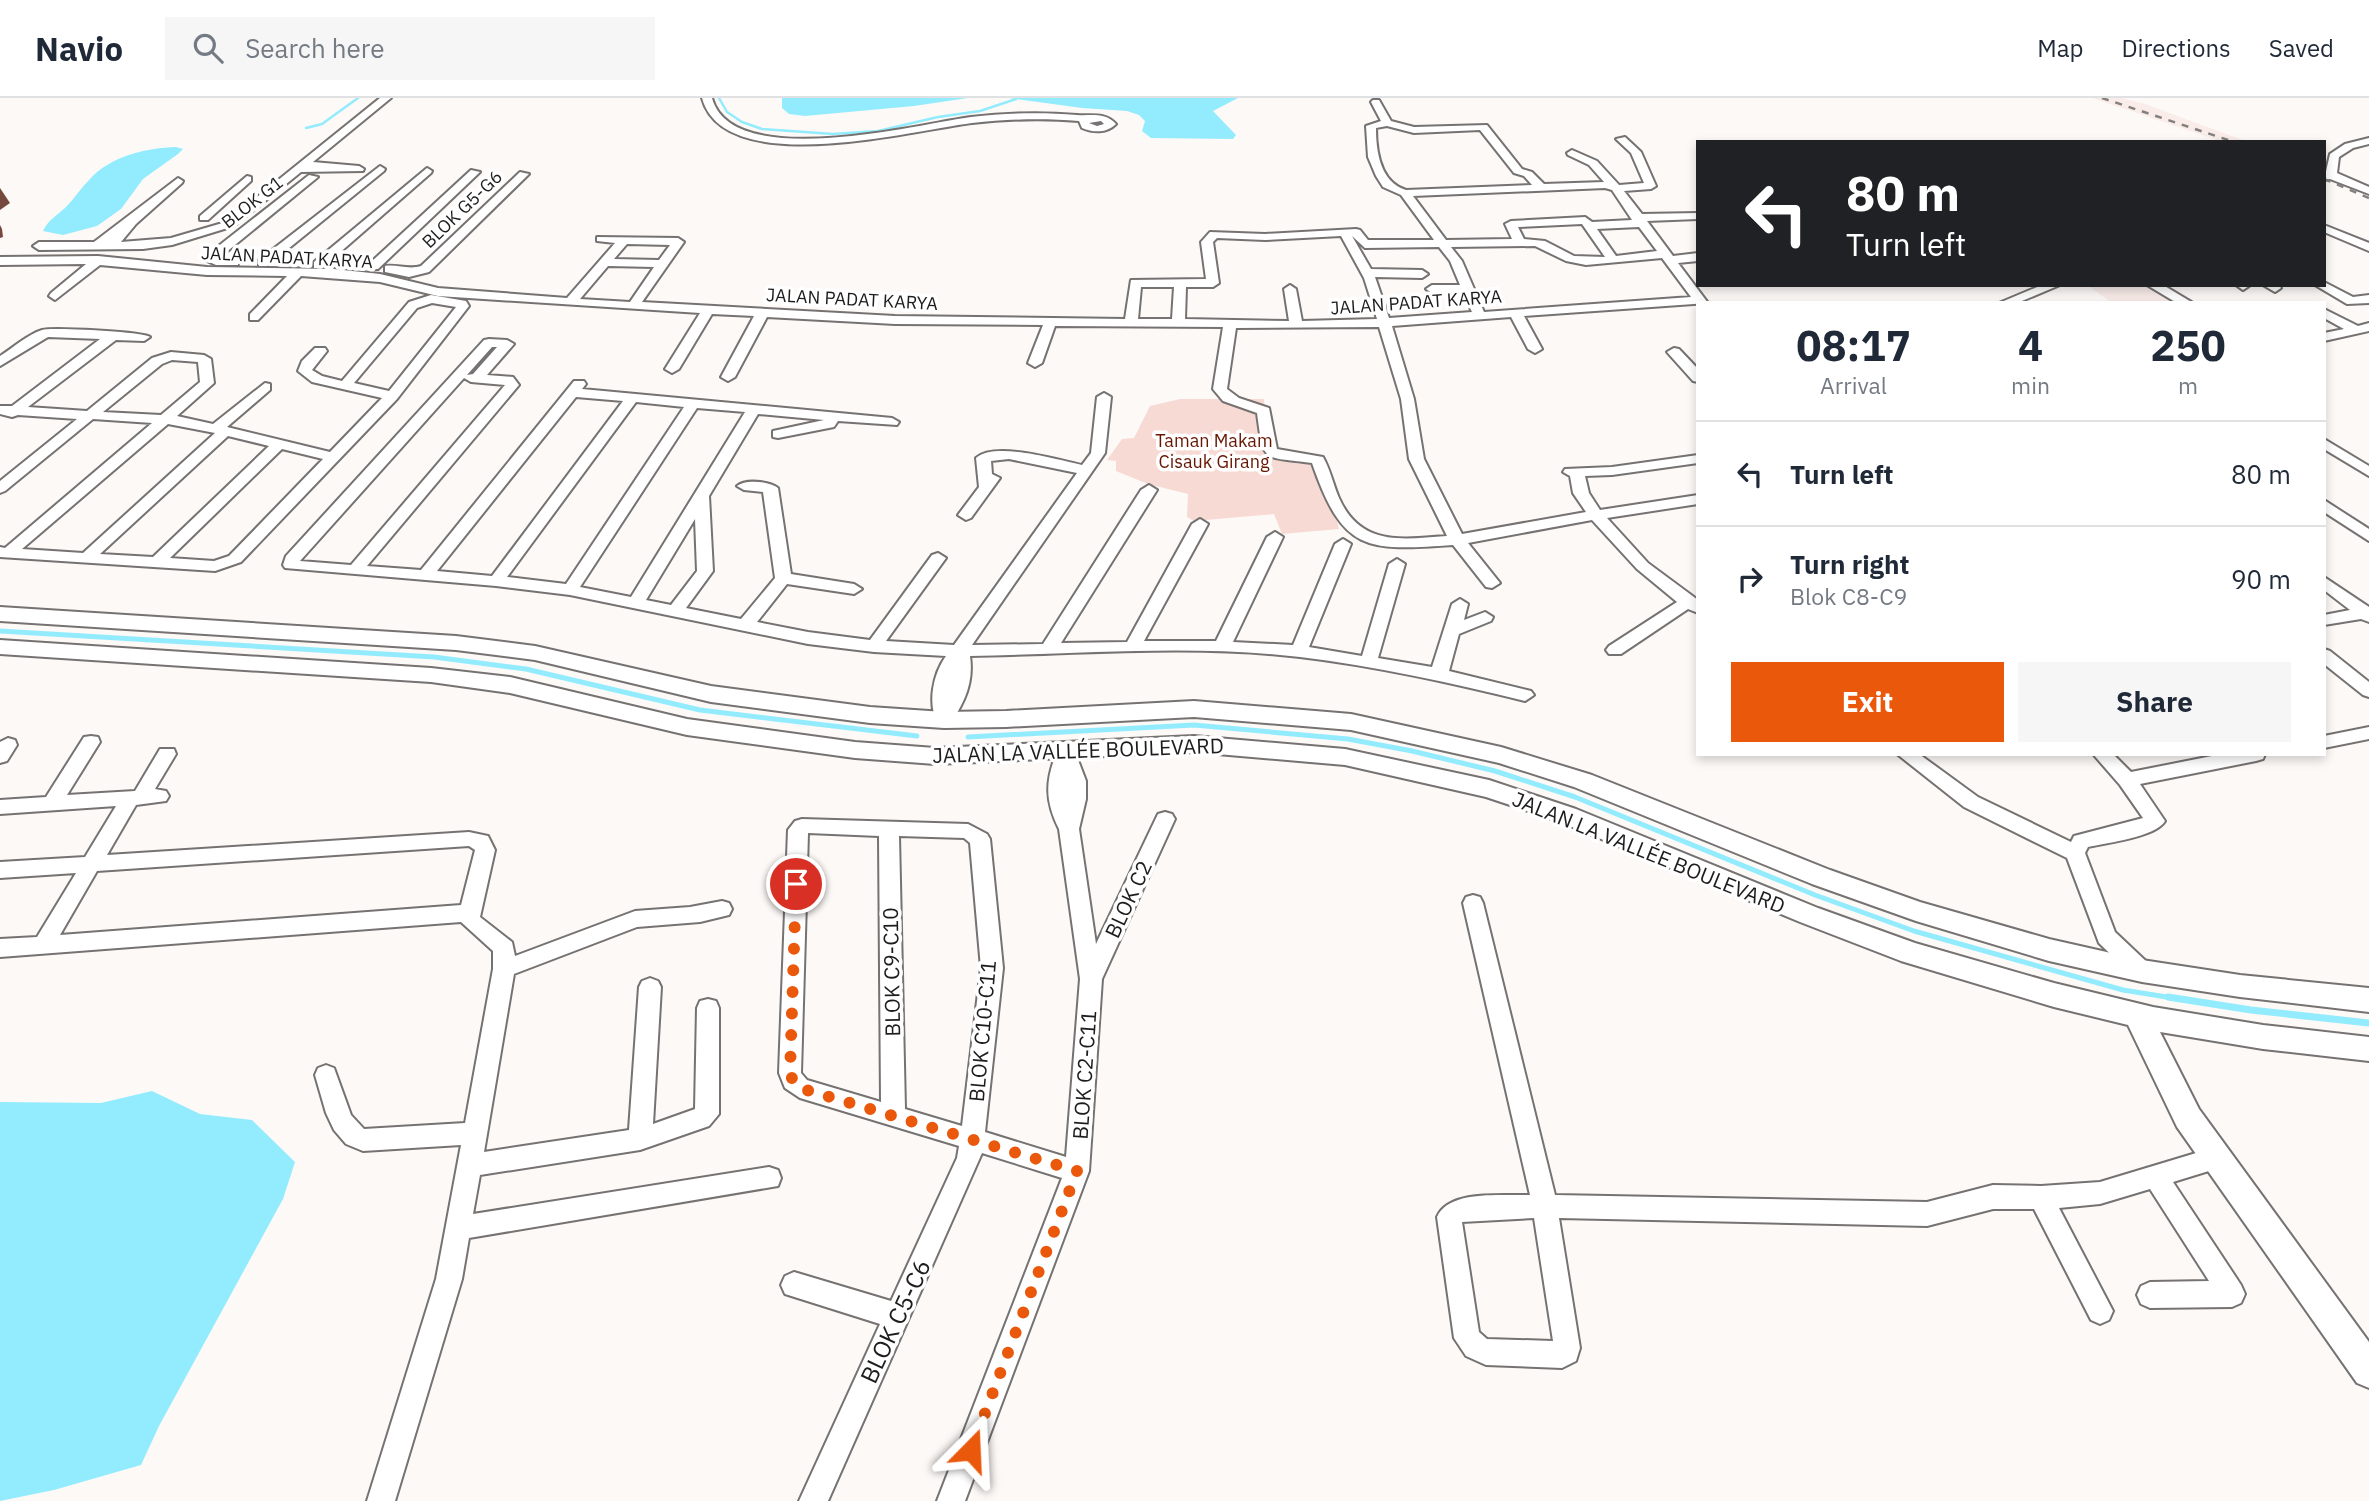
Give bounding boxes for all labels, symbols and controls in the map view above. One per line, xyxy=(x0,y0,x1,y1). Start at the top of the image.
search box xyxy=(165,17,655,80)
text: Navio xyxy=(35,27,123,70)
icon: search xyxy=(189,29,227,67)
text: Search here xyxy=(245,31,385,65)
text: Map xyxy=(2037,32,2083,64)
text: Directions xyxy=(2121,32,2231,64)
text: Saved xyxy=(2269,32,2334,64)
text: 80 m xyxy=(1846,161,1960,224)
street label: BLOK G5-G6 xyxy=(417,165,507,253)
icon: left xyxy=(1731,168,1822,259)
street label: BLOK G1 xyxy=(217,171,287,233)
text: Turn left xyxy=(1846,223,1966,265)
street label: JALAN PADAT KARYA xyxy=(201,241,374,273)
street label: JALAN PADAT KARYA xyxy=(766,283,939,315)
street label: JALAN PADAT KARYA xyxy=(1329,284,1503,319)
text: 08:17 xyxy=(1796,318,1911,373)
text: 4 xyxy=(2018,318,2043,373)
text: 250 xyxy=(2150,318,2226,373)
text: Arrival xyxy=(1820,370,1887,400)
text: min xyxy=(2011,370,2050,400)
text: m xyxy=(2178,370,2198,400)
park label: Taman Makam Cisauk Girang xyxy=(1155,429,1273,473)
icon: left xyxy=(1731,455,1769,493)
text: Turn left xyxy=(1790,457,1893,491)
text: 80 m xyxy=(2231,457,2291,491)
text: Turn right xyxy=(1790,547,1909,581)
icon: right xyxy=(1731,560,1769,598)
text: 90 m xyxy=(2231,562,2291,596)
text: Blok C8-C9 xyxy=(1790,581,1907,611)
button: Exit xyxy=(1731,662,2004,742)
button: Share xyxy=(2018,662,2291,742)
street label: JALAN LA VALLÉE BOULEVARD xyxy=(932,731,1224,769)
street label: JALAN LA VALLÉE BOULEVARD xyxy=(1509,784,1789,920)
pin xyxy=(766,854,826,914)
street label: BLOK C2 xyxy=(1098,856,1158,942)
icon: arrive xyxy=(777,865,815,903)
street label: BLOK C9-C10 xyxy=(876,907,906,1037)
street label: BLOK C10-C11 xyxy=(962,959,1002,1103)
street label: BLOK C2-C11 xyxy=(1066,1010,1102,1140)
street label: BLOK C5-C6 xyxy=(852,1254,938,1388)
position arrow xyxy=(934,1413,1008,1487)

